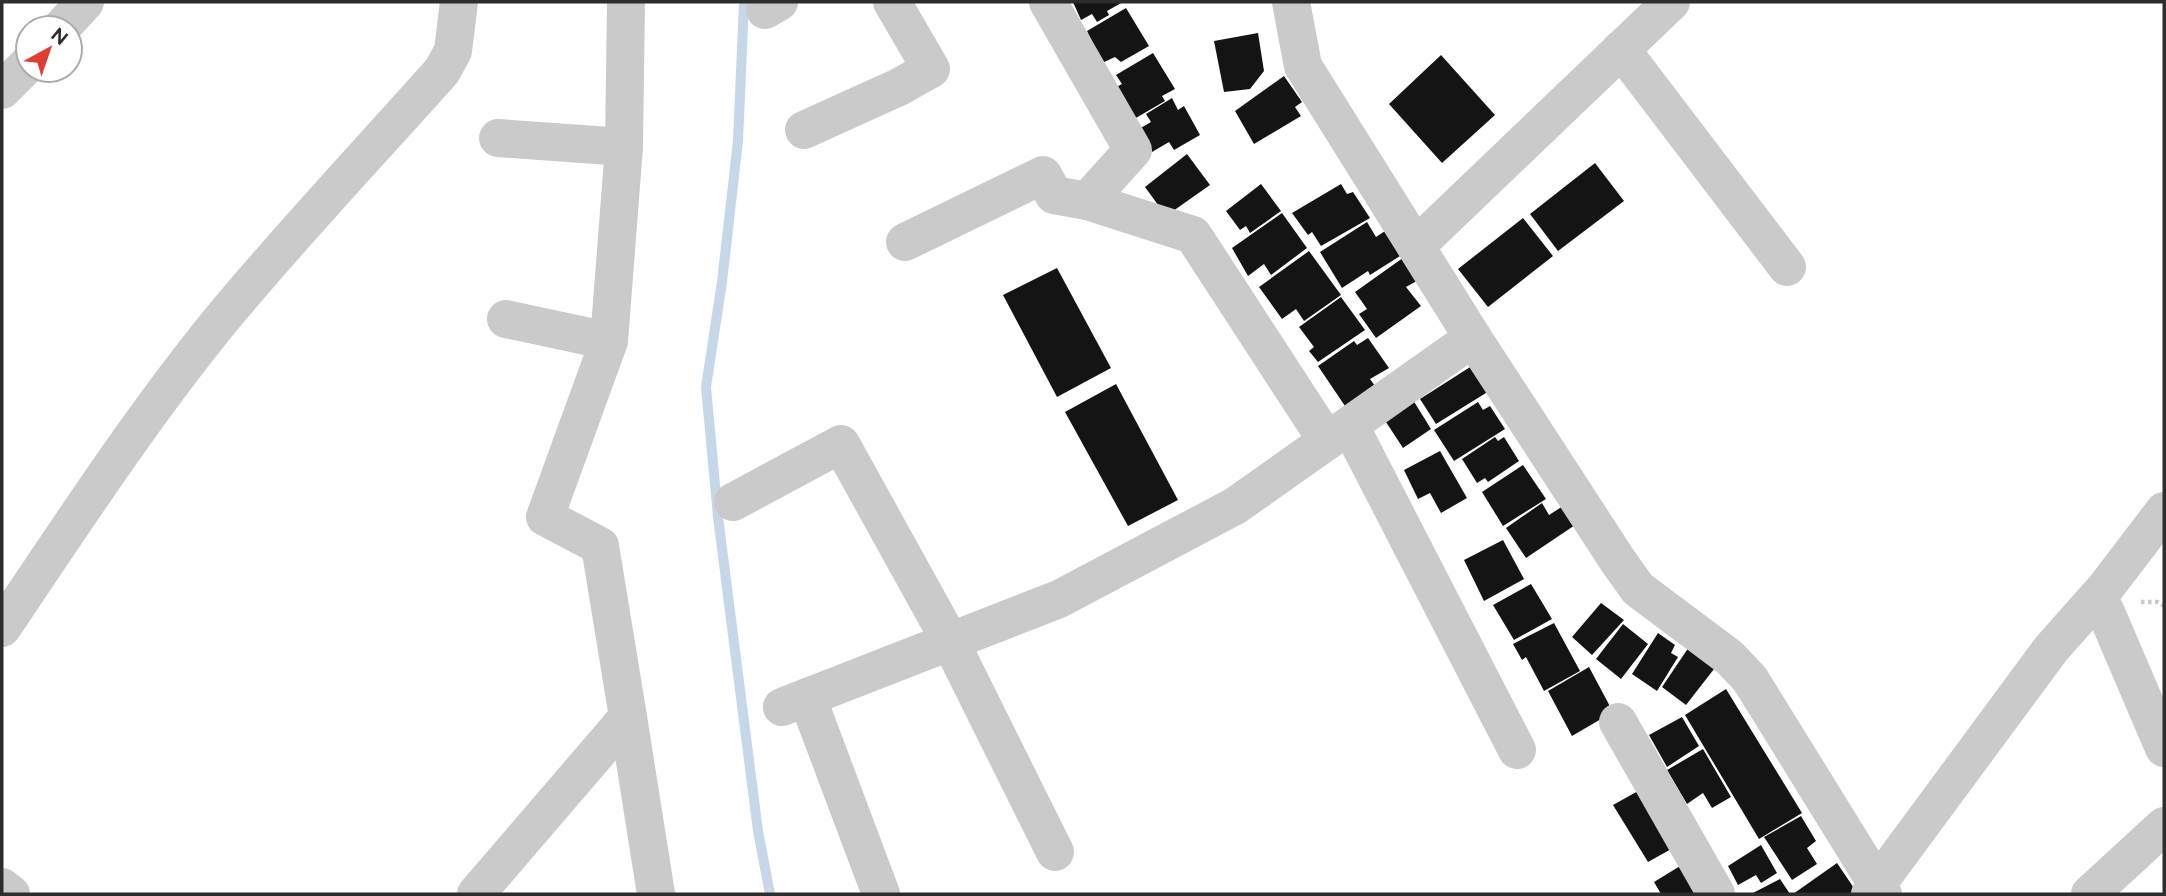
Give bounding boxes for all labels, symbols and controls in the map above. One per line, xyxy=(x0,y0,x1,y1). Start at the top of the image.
north arrow xyxy=(14,14,84,84)
text: N xyxy=(47,23,73,49)

